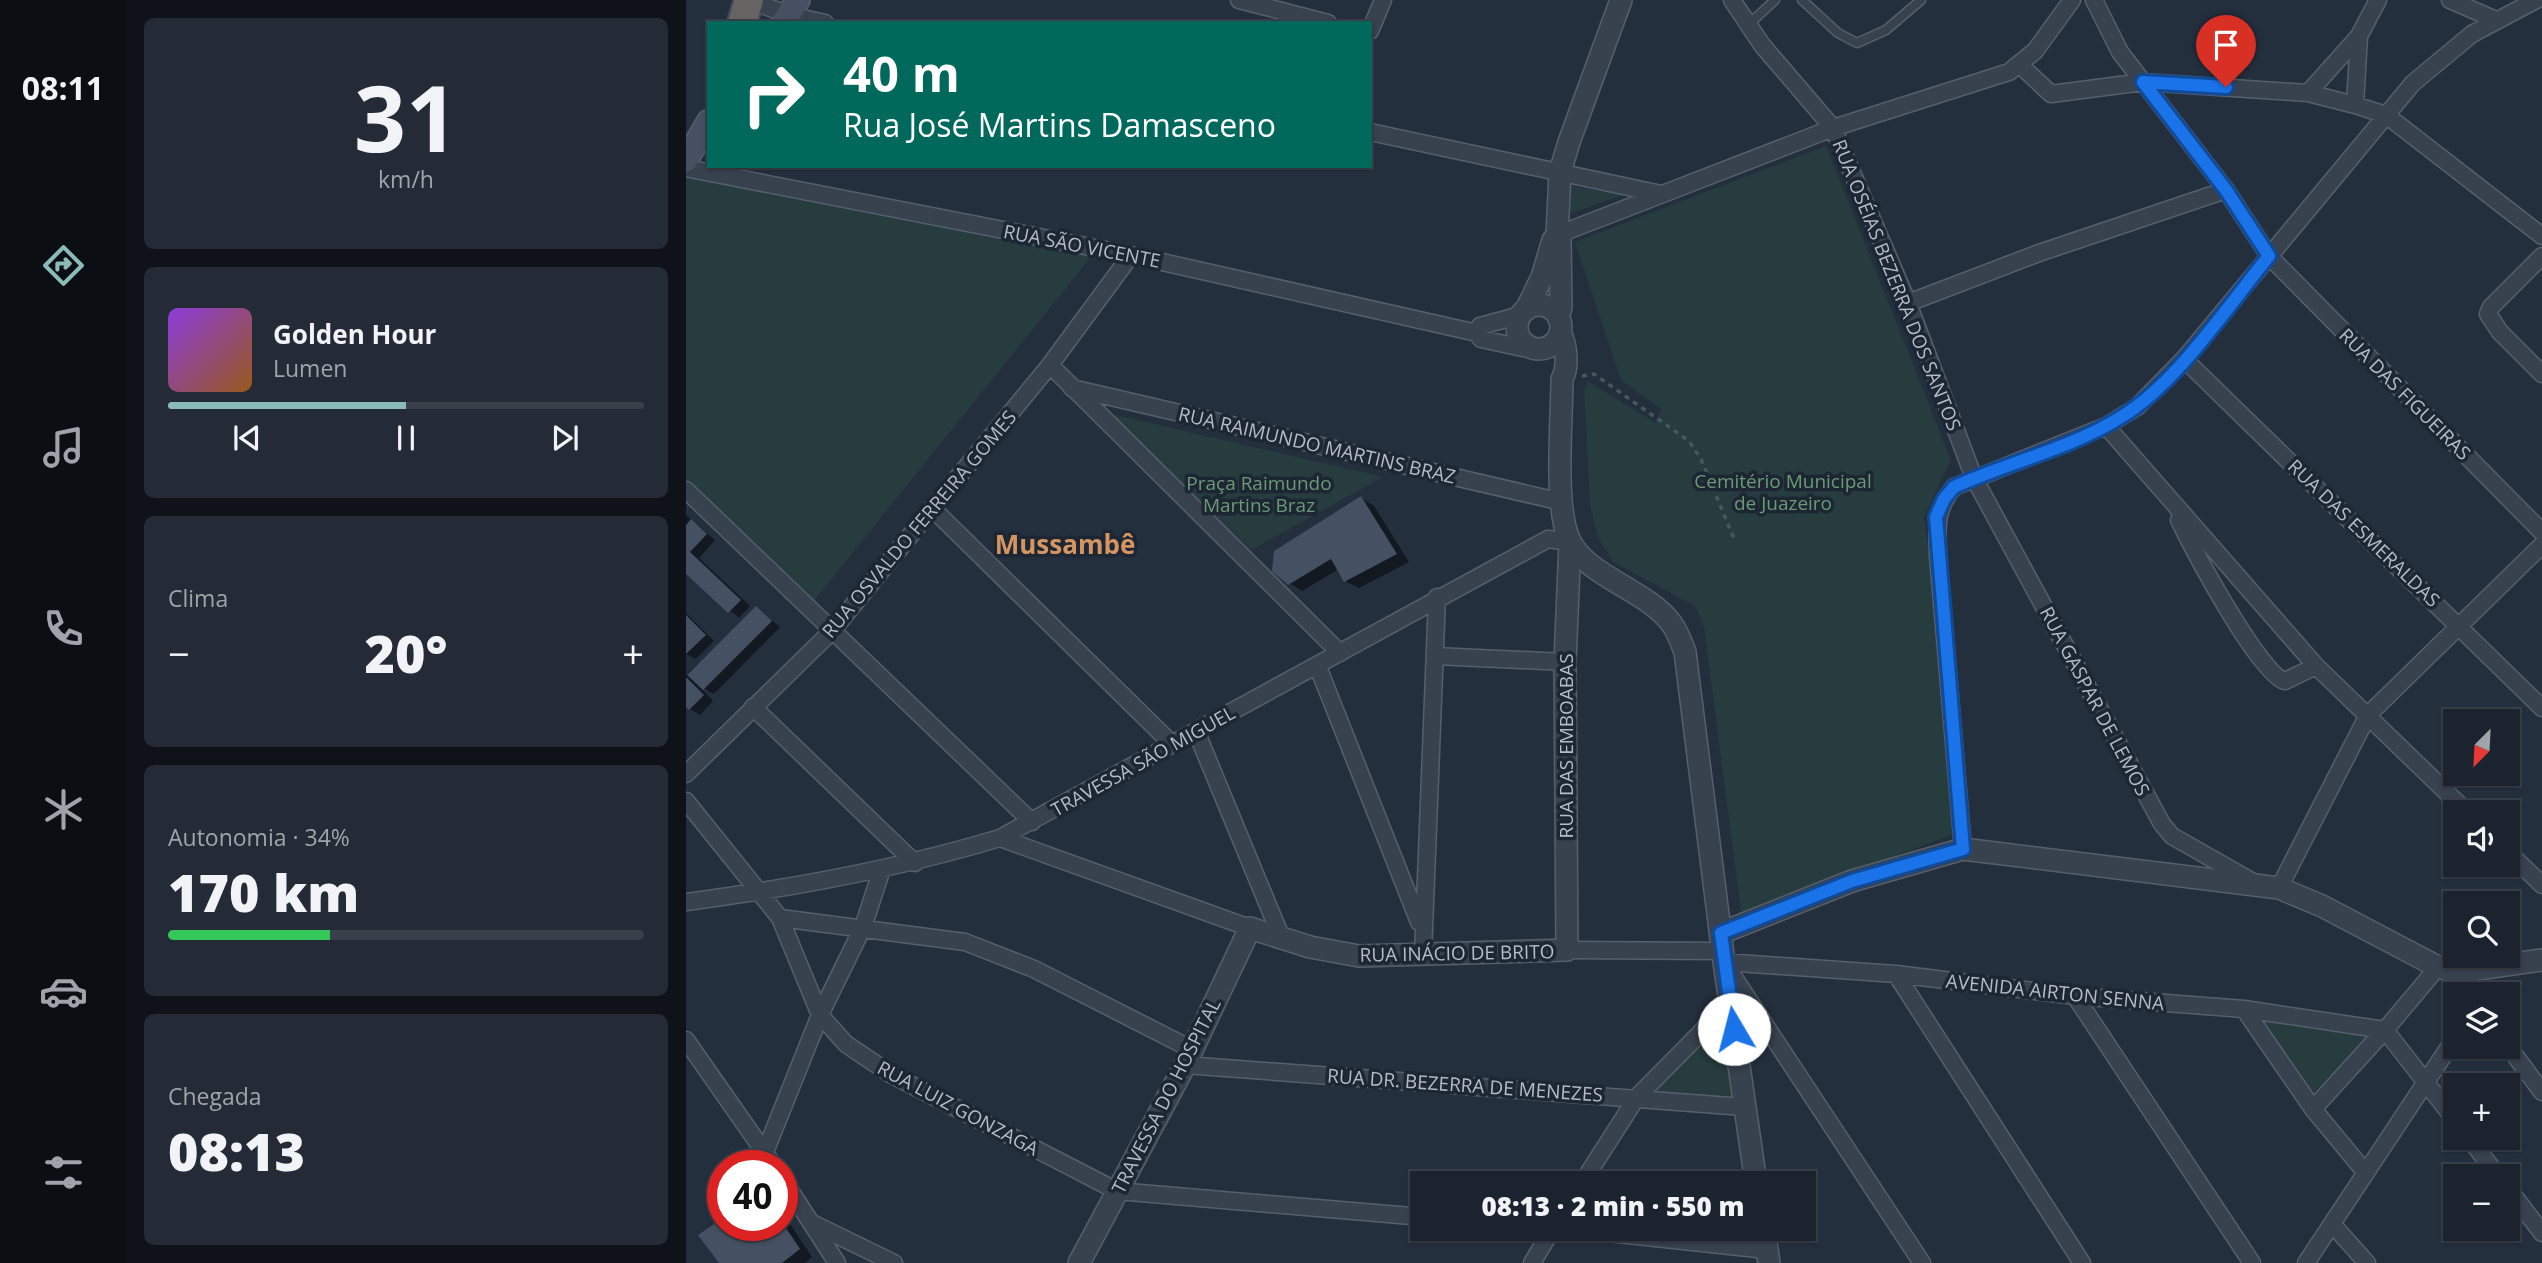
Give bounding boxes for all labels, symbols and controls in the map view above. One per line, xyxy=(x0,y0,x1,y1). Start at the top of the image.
pin xyxy=(2196,15,2256,87)
icon: arrive xyxy=(2207,26,2245,64)
text: 40 m xyxy=(843,40,960,106)
icon: right xyxy=(728,49,819,140)
text: 31 xyxy=(354,55,458,179)
text: 08:11 xyxy=(22,66,104,109)
text: Rua José Martins Damasceno xyxy=(843,103,1276,146)
street label: RUA OSÉIAS BEZERRA DOS SANTOS xyxy=(1827,136,1967,434)
text: km/h xyxy=(378,163,434,195)
street label: RUA SÃO VICENTE xyxy=(1001,218,1163,274)
icon: directions xyxy=(39,241,88,290)
text: Golden Hour xyxy=(273,316,436,352)
street label: RUA DAS FIGUEIRAS xyxy=(2333,322,2477,466)
text: Lumen xyxy=(273,352,347,384)
street label: RUA RAIMUNDO MARTINS BRAZ xyxy=(1176,400,1458,490)
street label: RUA OSVALDO FERREIRA GOMES xyxy=(816,405,1022,643)
icon: previous xyxy=(228,419,266,457)
icon: pause xyxy=(387,419,425,457)
icon: next xyxy=(546,419,584,457)
icon: music xyxy=(39,423,88,472)
street label: RUA DAS ESMERALDAS xyxy=(2282,453,2446,613)
park label: Cemitério Municipal de Juazeiro xyxy=(1694,468,1872,516)
park label: Praça Raimundo Martins Braz xyxy=(1186,470,1332,518)
district label: Mussambê xyxy=(995,526,1135,562)
text: Clima xyxy=(168,582,228,614)
street label: RUA GASPAR DE LEMOS xyxy=(2034,602,2156,800)
icon: phone xyxy=(39,604,88,653)
text: 20° xyxy=(365,617,447,688)
text: − xyxy=(168,627,190,679)
text: + xyxy=(622,627,644,679)
street label: RUA DAS EMBOABAS xyxy=(1553,653,1579,839)
street label: TRAVESSA SÃO MIGUEL xyxy=(1046,700,1240,822)
north arrow xyxy=(2443,709,2520,786)
map controls xyxy=(2443,709,2520,1241)
icon: climate xyxy=(39,785,88,834)
button: sound xyxy=(2443,800,2520,877)
text: Autonomia · 34% xyxy=(168,821,350,853)
text: 170 km xyxy=(168,856,359,927)
button: search xyxy=(2443,891,2520,968)
street label: RUA INÁCIO DE BRITO xyxy=(1359,938,1555,968)
icon: car xyxy=(39,967,88,1016)
street label: AVENIDA AIRTON SENNA xyxy=(1945,968,2165,1016)
button: layers xyxy=(2443,982,2520,1059)
position arrow xyxy=(1697,992,1771,1066)
street label: TRAVESSA DO HOSPITAL xyxy=(1105,994,1227,1198)
street label: RUA LUIZ GONZAGA xyxy=(873,1054,1043,1162)
street label: RUA DR. BEZERRA DE MENEZES xyxy=(1326,1062,1604,1108)
button: + xyxy=(2443,1073,2520,1150)
text: Chegada xyxy=(168,1080,262,1112)
text: 08:13 xyxy=(168,1115,305,1186)
icon: filters xyxy=(39,1148,88,1197)
speed limit sign: 40 xyxy=(707,1150,798,1241)
button: − xyxy=(2443,1164,2520,1241)
text: 08:13 · 2 min · 550 m xyxy=(1482,1188,1744,1224)

